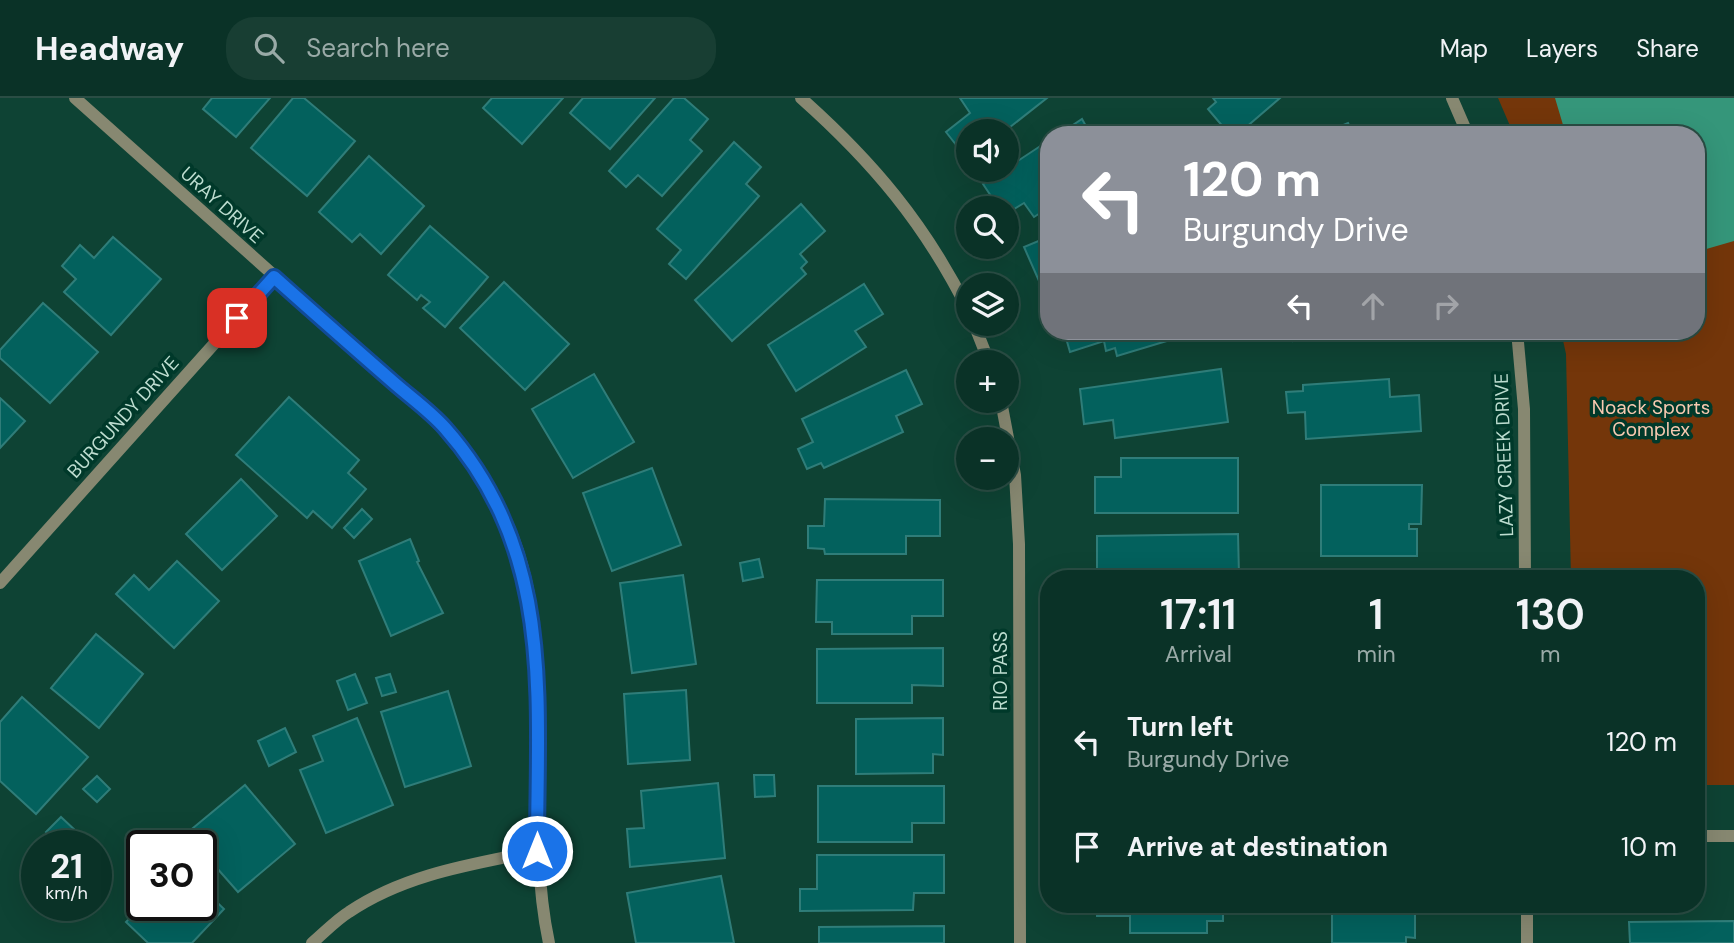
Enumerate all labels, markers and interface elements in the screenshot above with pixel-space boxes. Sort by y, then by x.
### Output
search box [226,17,716,80]
text: Headway [35,27,184,70]
icon: search [250,29,288,67]
text: Search here [306,31,450,65]
text: Map [1440,33,1488,64]
text: Layers [1526,33,1598,64]
text: Share [1636,33,1699,64]
map controls [956,119,1019,490]
button: sound [956,119,1019,182]
text: 120 m [1183,147,1321,211]
icon: left [1068,154,1159,245]
street label: URAY DRIVE [175,161,269,249]
button: search [956,196,1019,259]
text: Burgundy Drive [1183,209,1409,251]
button: layers [956,273,1019,336]
icon: left [1281,287,1319,325]
icon: ahead [1354,287,1392,325]
icon: right [1427,287,1465,325]
pin [207,288,267,348]
icon: arrive [218,299,256,337]
button: + [956,350,1019,413]
street label: BURGUNDY DRIVE [62,351,184,483]
street label: LAZY CREEK DRIVE [1489,373,1519,537]
park label: Noack Sports Complex [1592,395,1710,442]
button: − [956,427,1019,490]
text: 17:11 [1160,587,1236,642]
text: 1 [1369,587,1383,642]
text: 130 [1516,587,1585,642]
street label: RIO PASS [988,631,1013,711]
text: Arrival [1165,639,1232,669]
text: min [1357,639,1396,669]
text: m [1540,639,1561,669]
text: Turn left [1127,710,1234,744]
icon: left [1068,723,1106,761]
text: 120 m [1606,725,1677,759]
text: Burgundy Drive [1127,744,1289,774]
position arrow [500,814,574,888]
icon: arrive [1068,828,1106,866]
speed limit sign: 30 [126,830,217,921]
text: Arrive at destination [1127,830,1388,864]
text: 10 m [1621,830,1677,864]
text: 21 [50,843,83,889]
text: km/h [45,881,88,905]

